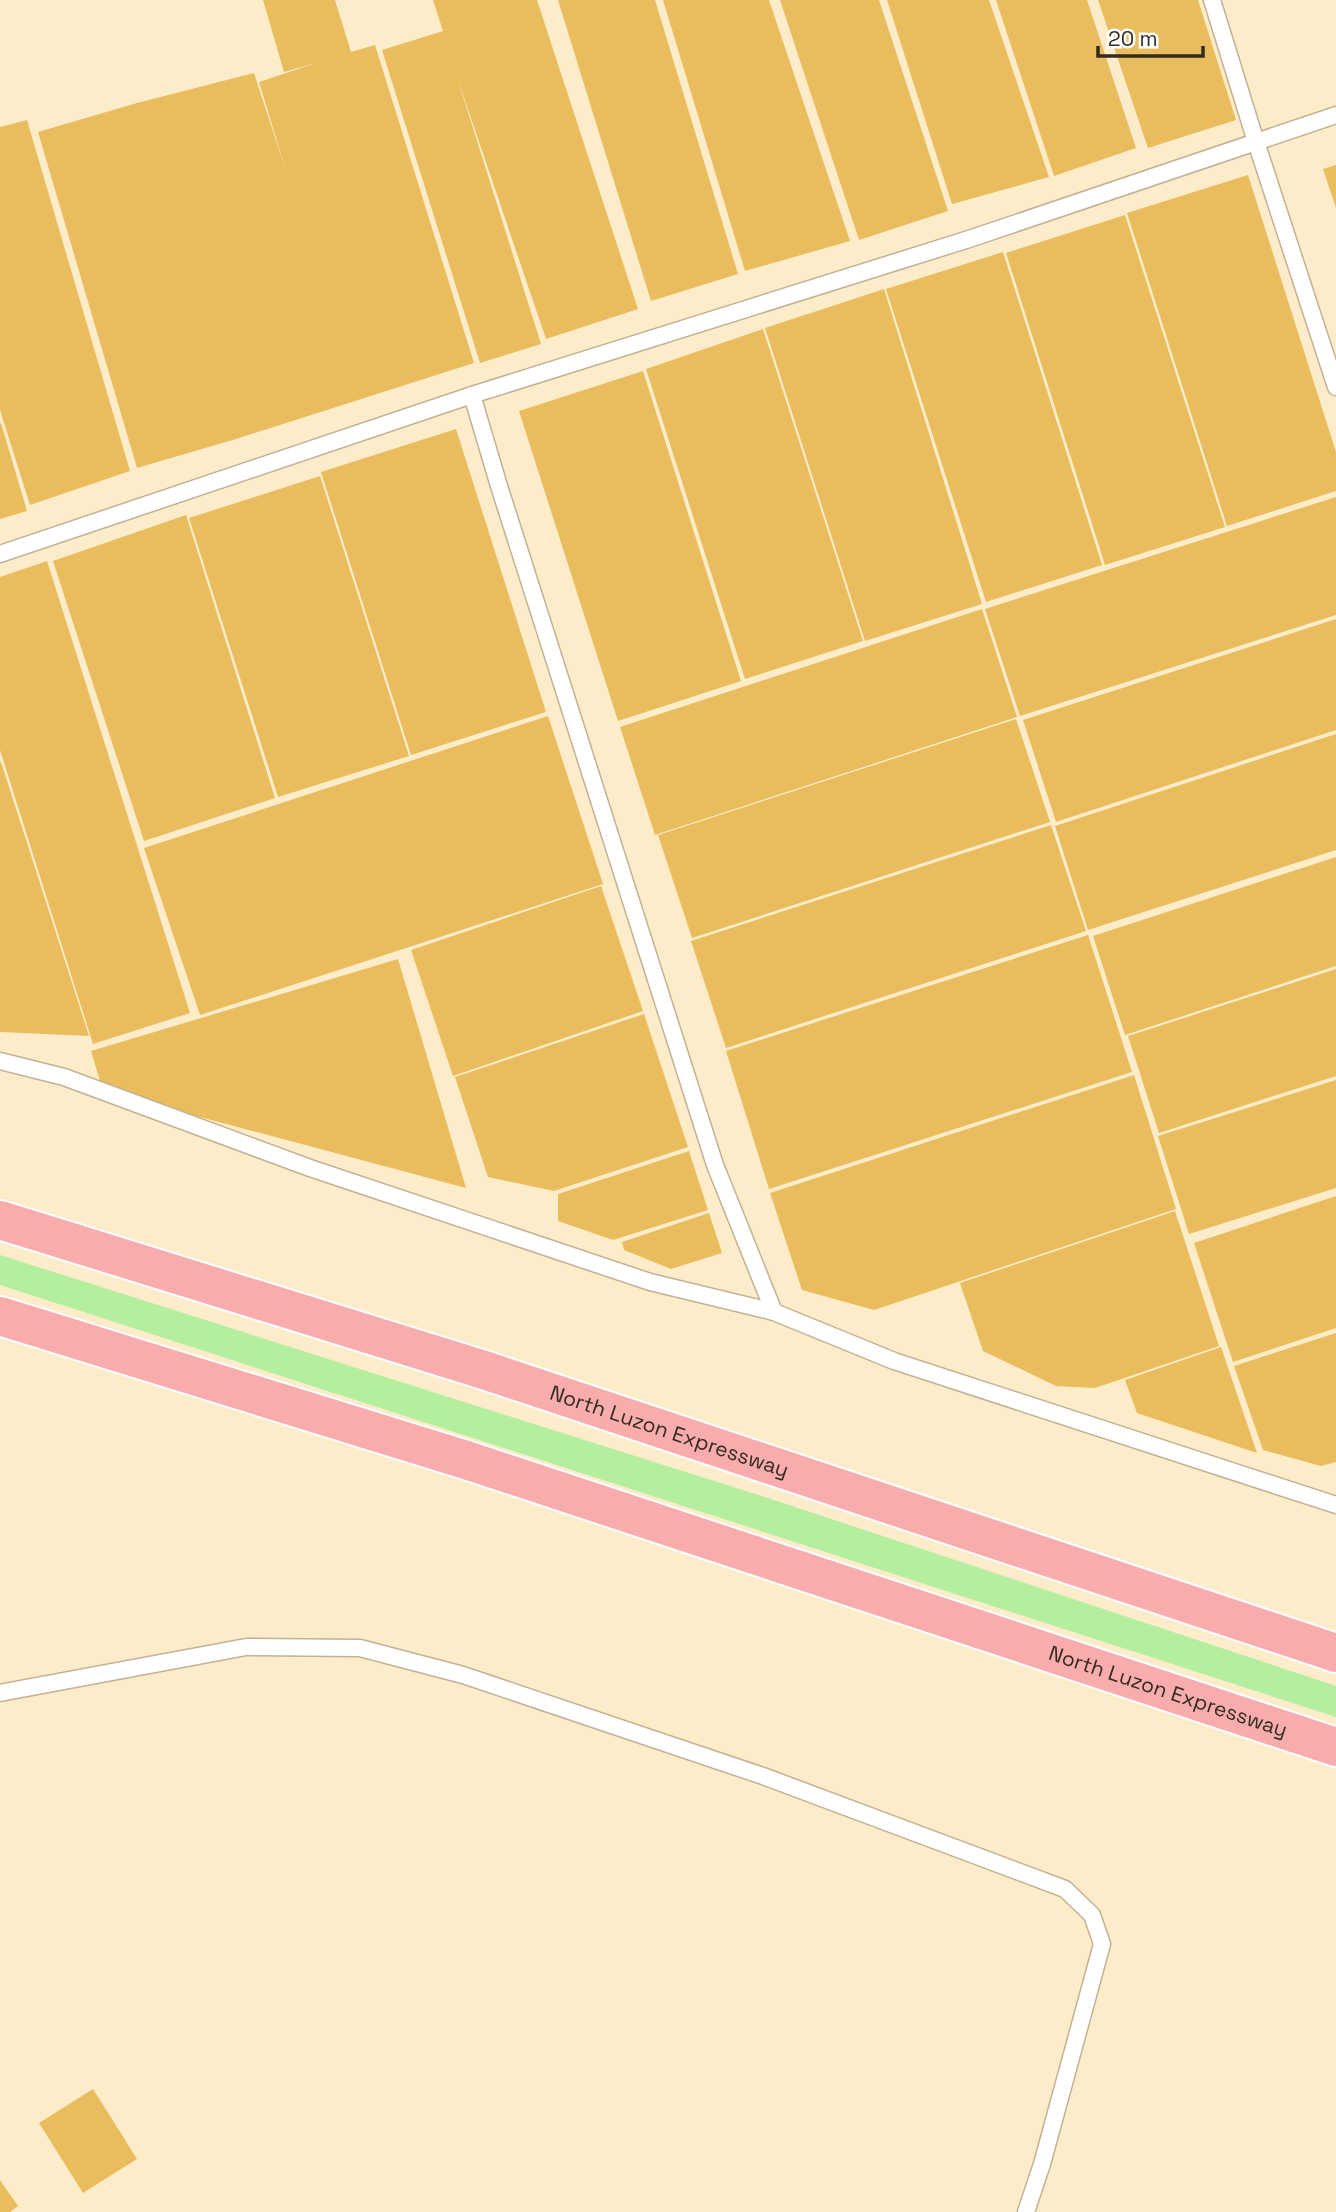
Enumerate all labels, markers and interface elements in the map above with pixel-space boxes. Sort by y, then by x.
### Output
scale bar [1098,14,1203,58]
text: 20 m [1108,25,1158,52]
street label: North Luzon Expressway [547,1379,792,1483]
street label: North Luzon Expressway [1045,1639,1291,1743]

